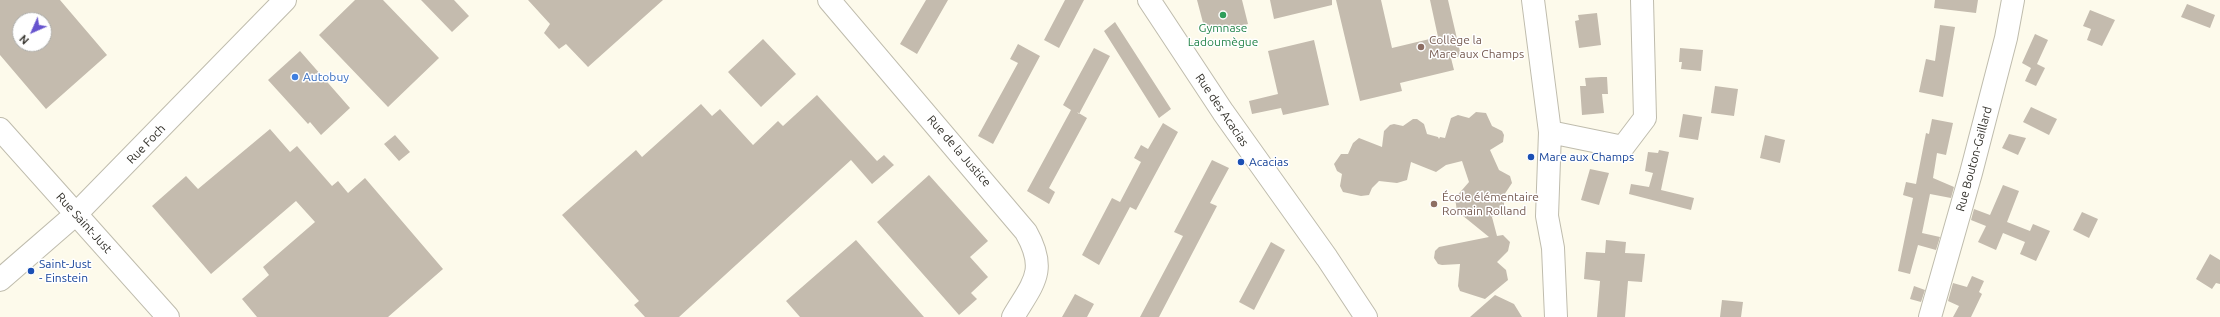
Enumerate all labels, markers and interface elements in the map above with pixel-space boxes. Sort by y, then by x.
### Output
marker: Gymnase Ladoumègue [1218,10,1228,20]
north arrow [12,12,52,52]
place label: Gymnase Ladoumègue [1188,21,1258,49]
text: N [17,33,31,47]
place label: Collège la Mare aux Champs [1429,33,1524,61]
marker: Collège la Mare aux Champs [1416,42,1426,52]
place label: Autobuy [303,70,349,84]
street label: Rue des Acacias [1192,71,1252,149]
marker: Autobuy [290,72,300,82]
street label: Rue Bouton-Gaillard [1953,105,1995,213]
street label: Rue de la Justice [924,112,994,190]
street label: Rue Foch [124,121,168,167]
place label: Mare aux Champs [1539,150,1634,164]
marker: Mare aux Champs [1526,152,1536,162]
place label: Acacias [1249,155,1288,169]
marker: Acacias [1236,157,1246,167]
street label: Rue Saint-Just [53,190,115,256]
place label: École élémentaire Romain Rolland [1442,190,1539,218]
marker: École élémentaire Romain Rolland [1429,199,1439,209]
place label: Saint-Just - Einstein [39,257,92,285]
marker: Saint-Just - Einstein [26,266,36,276]

